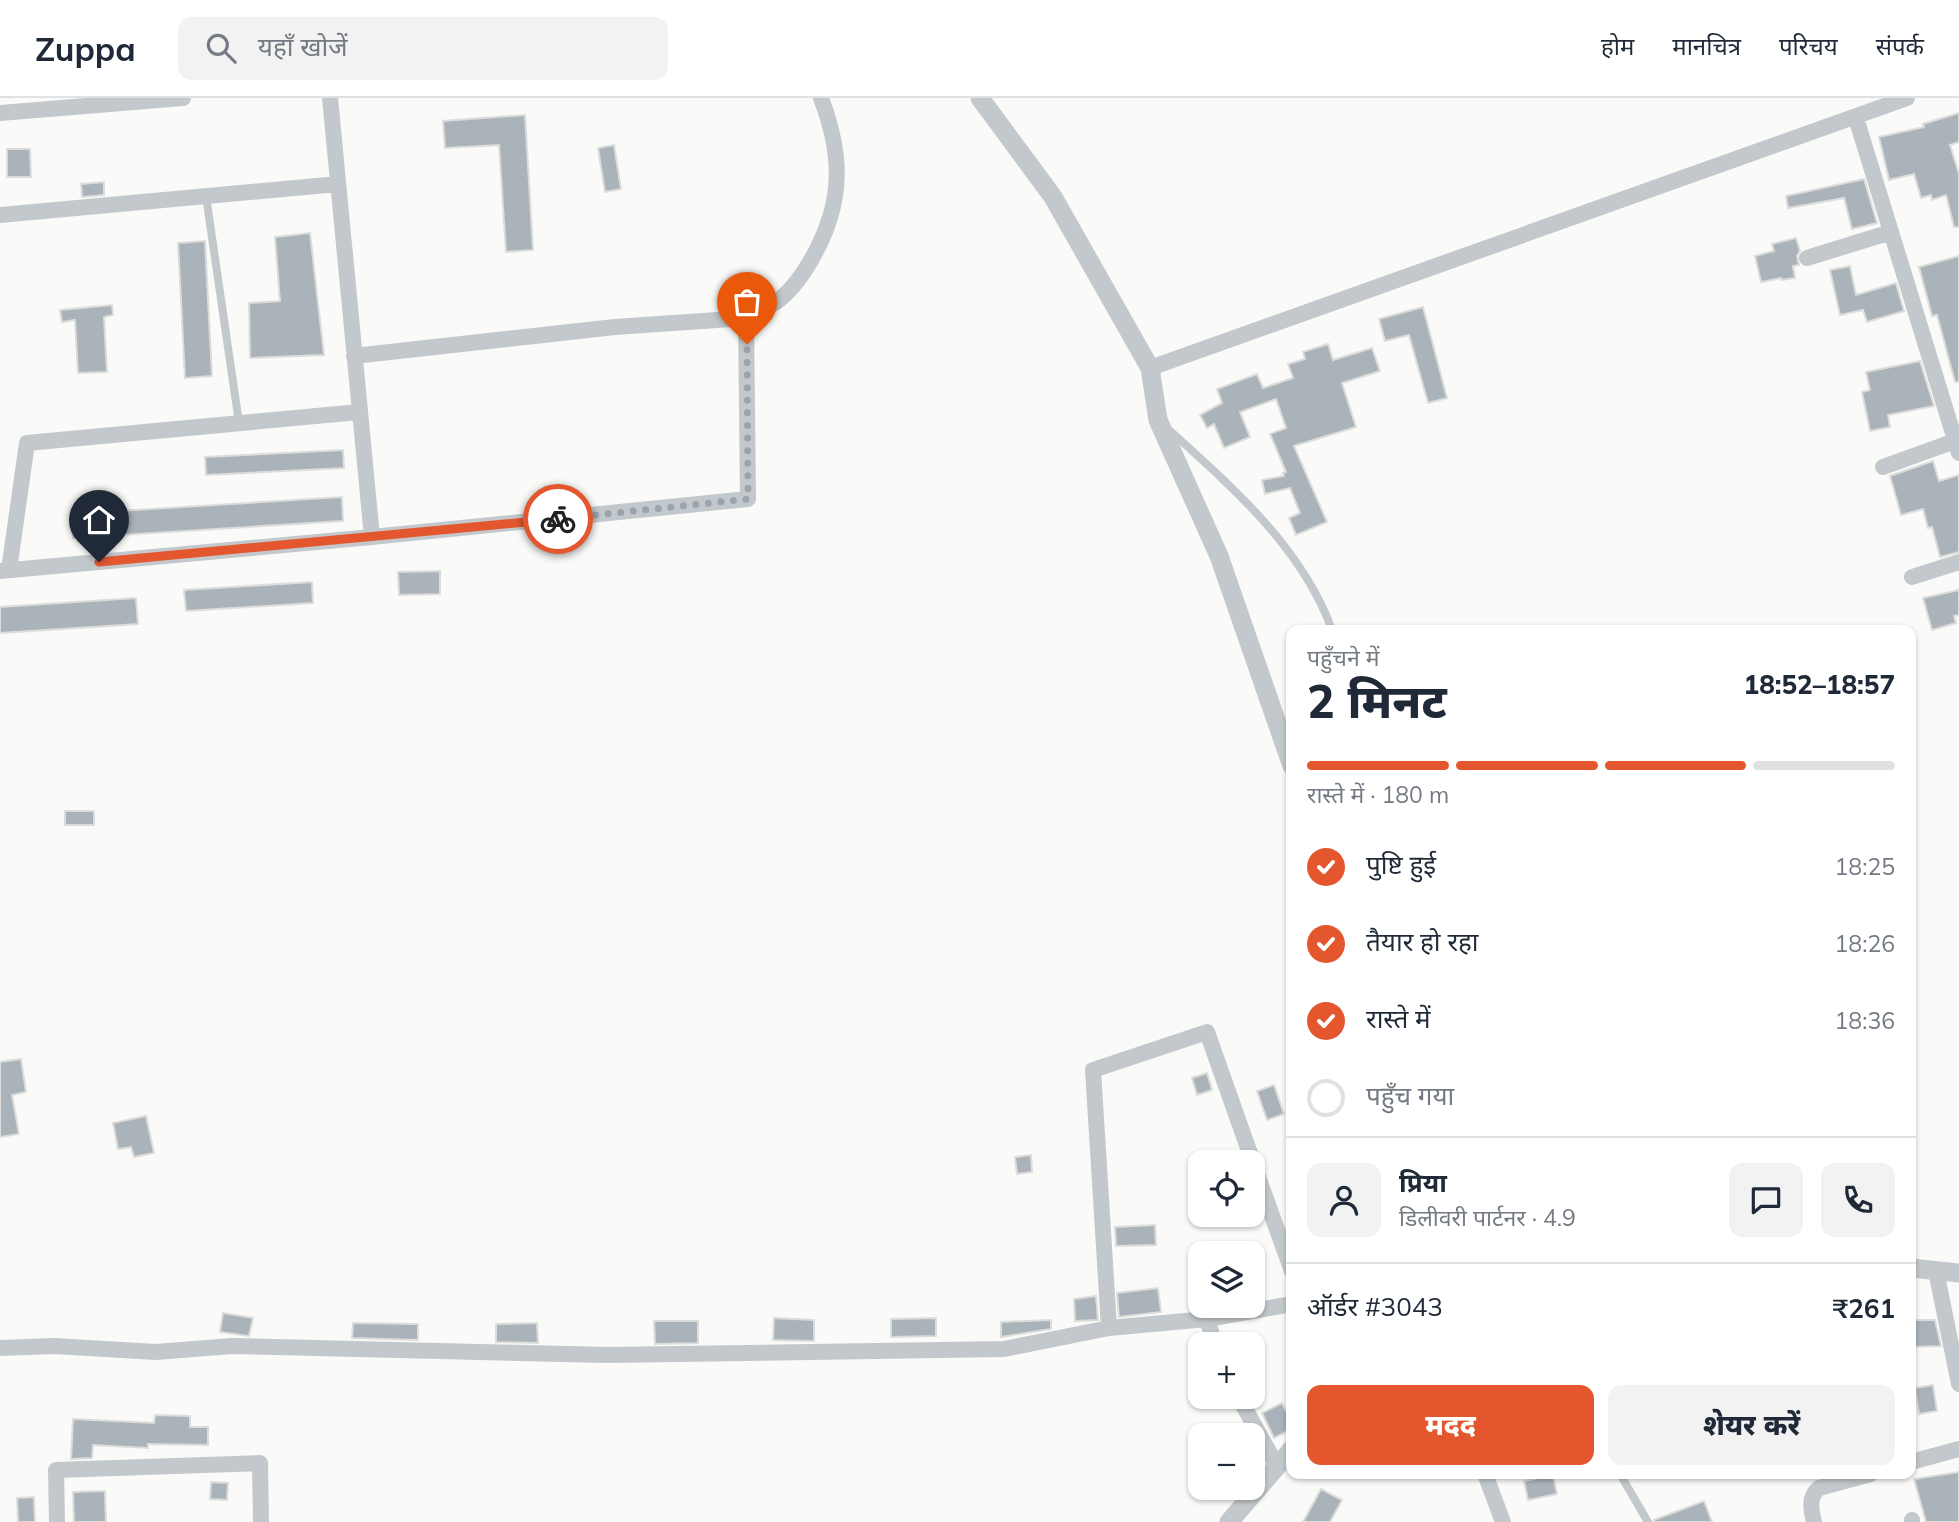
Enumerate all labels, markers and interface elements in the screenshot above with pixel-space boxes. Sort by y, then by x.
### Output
search box [178,17,668,80]
text: Zuppa [35,28,136,69]
icon: search [202,29,240,67]
text: यहाँ खोजें [258,30,348,63]
text: होम [1601,31,1634,61]
text: मानचित्र [1672,31,1741,61]
text: परिचय [1779,31,1838,61]
text: संपर्क [1876,31,1924,61]
pin [717,272,777,344]
icon: bag [728,283,766,321]
courier [523,484,593,554]
pin [69,490,129,562]
icon: bike [539,500,577,538]
icon: home [80,501,118,539]
text: पहुँचने में [1307,643,1379,672]
text: 18:52–18:57 [1744,668,1895,701]
text: 2 मिनट [1307,672,1447,730]
text: रास्ते में · 180 m [1307,780,1449,809]
icon: check [1307,848,1345,886]
text: पुष्टि हुई [1366,848,1436,881]
text: 18:25 [1835,852,1895,881]
icon: check [1307,925,1345,963]
text: तैयार हो रहा [1366,925,1479,958]
text: 18:26 [1835,929,1895,958]
icon: check [1307,1002,1345,1040]
text: रास्ते में [1366,1002,1431,1035]
text: 18:36 [1835,1006,1895,1035]
text: पहुँच गया [1366,1079,1454,1112]
map controls [1188,1150,1265,1500]
button: locate [1188,1150,1265,1227]
button: person [1307,1163,1381,1237]
button: chat [1729,1163,1803,1237]
button: phone [1821,1163,1895,1237]
text: प्रिया [1399,1166,1447,1199]
text: डिलीवरी पार्टनर · 4.9 [1399,1203,1576,1232]
button: layers [1188,1241,1265,1318]
text: ऑर्डर #3043 [1307,1290,1443,1323]
text: ₹261 [1833,1292,1895,1325]
button: + [1188,1332,1265,1409]
button: मदद [1307,1385,1594,1465]
button: शेयर करें [1608,1385,1895,1465]
button: − [1188,1423,1265,1500]

